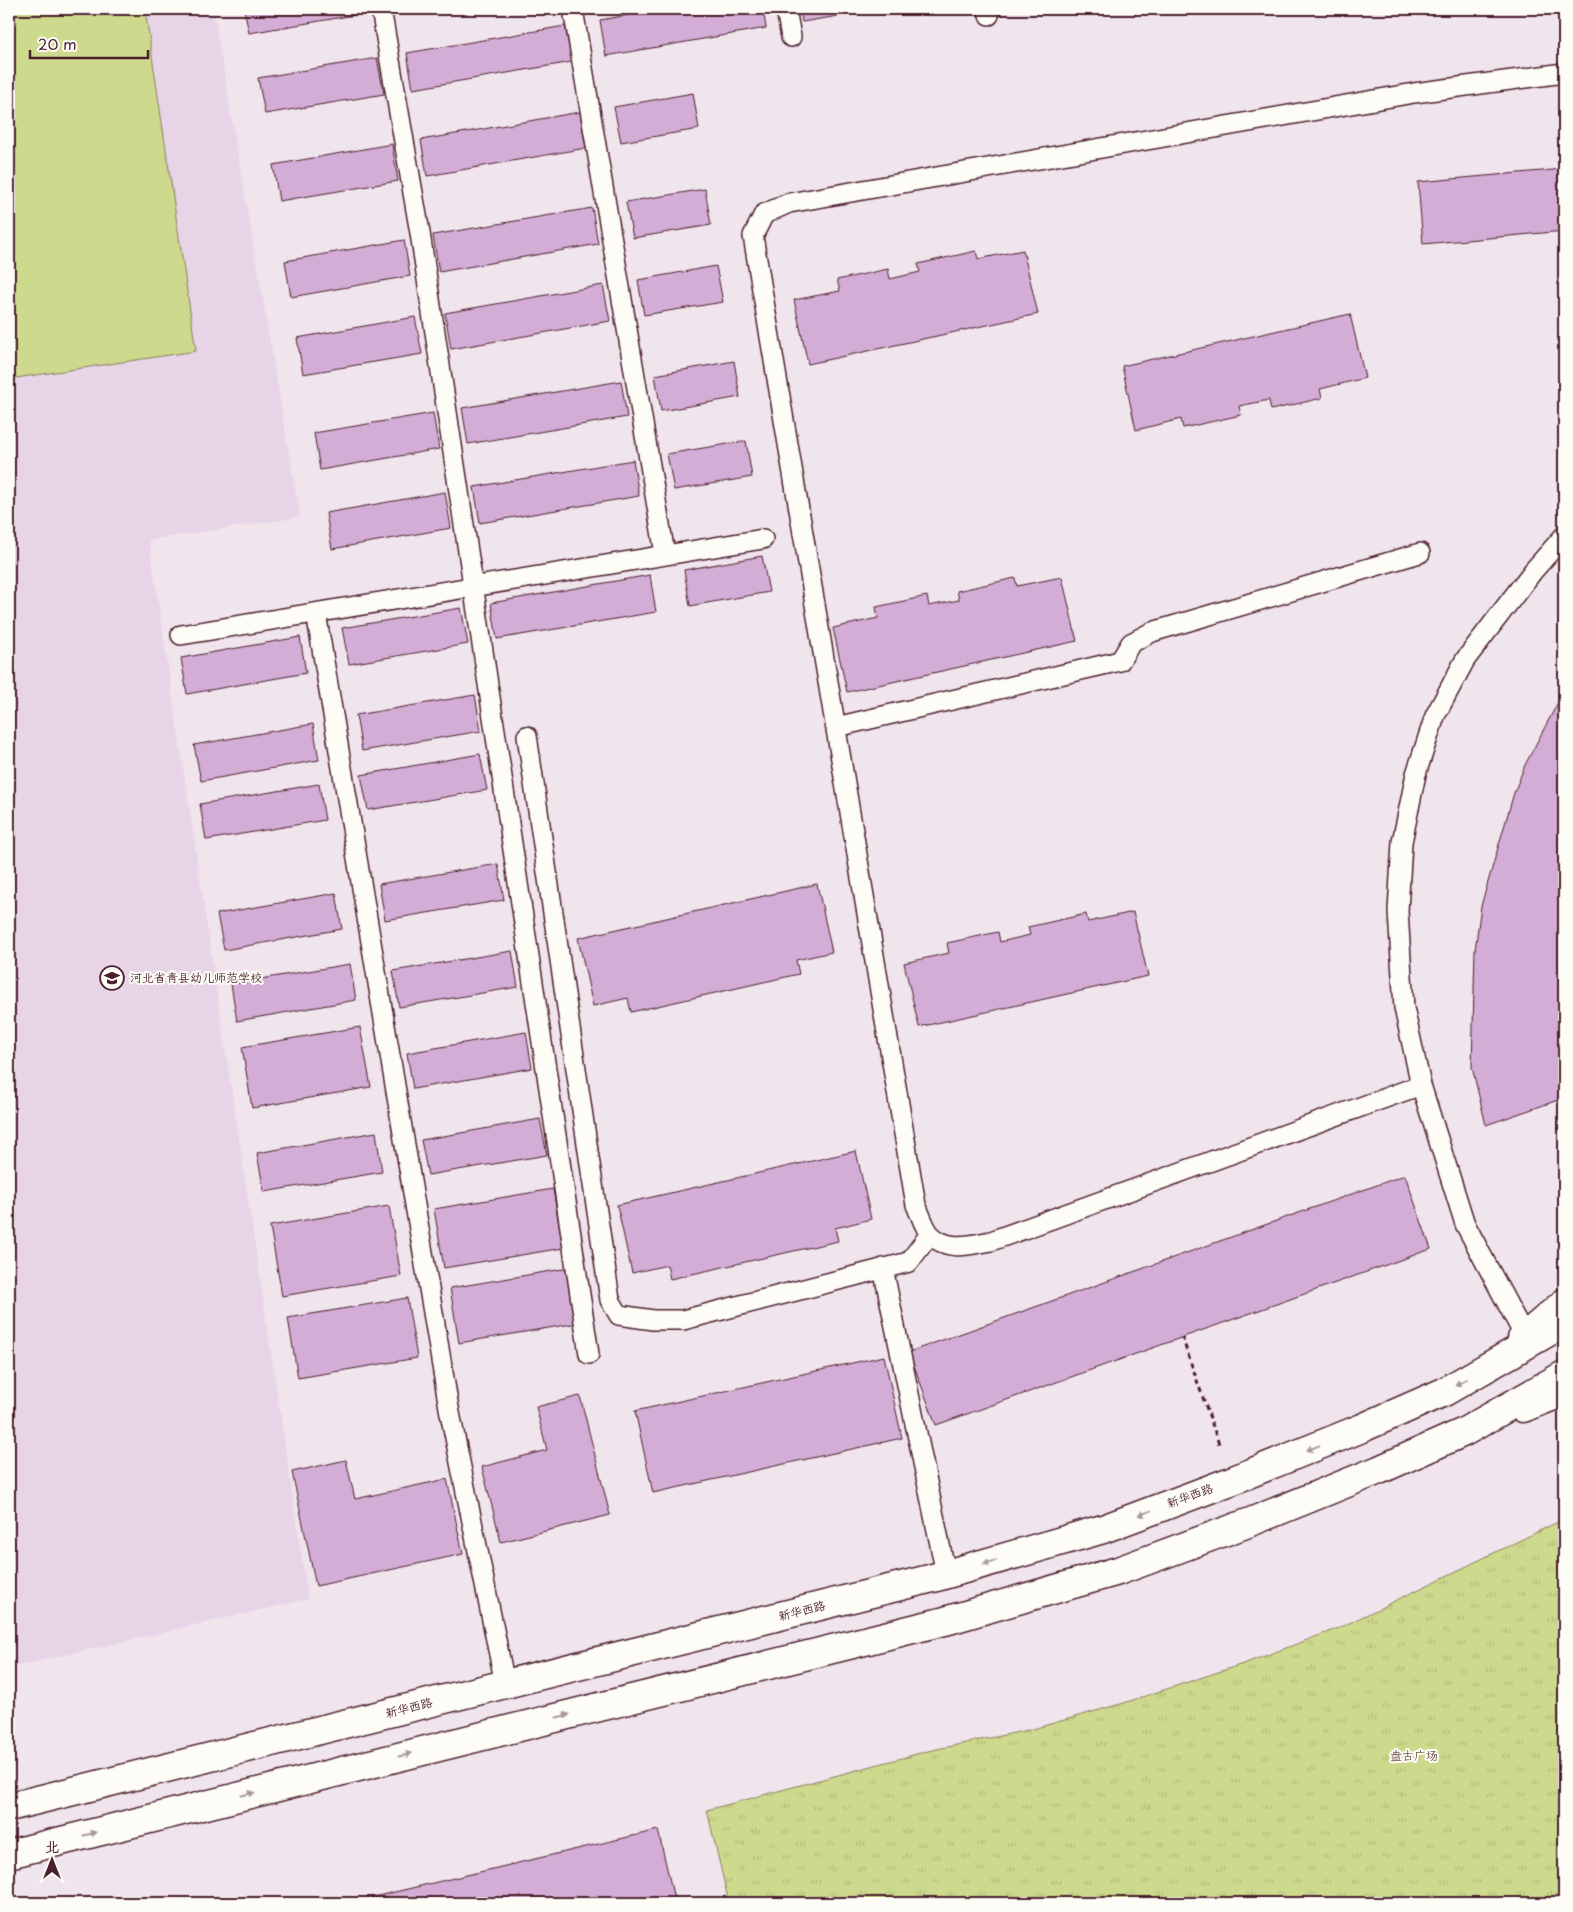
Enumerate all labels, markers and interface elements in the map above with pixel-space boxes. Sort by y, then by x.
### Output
scale bar [30,28,148,60]
text: 20 m [38,32,77,55]
school or university icon: 河北省青县幼儿师范学校 [99,965,125,991]
place label: 河北省青县幼儿师范学校 [130,968,262,986]
one-way arrow [1454,1378,1468,1386]
one-way arrow [1305,1444,1320,1452]
street label: 新华西路 [1164,1478,1215,1512]
one-way arrow [1137,1509,1152,1517]
one-way arrow [982,1558,997,1566]
street label: 新华西路 [776,1595,827,1625]
street label: 新华西路 [383,1692,434,1722]
one-way arrow [556,1712,571,1720]
park label: 盘古广场 [1390,1746,1438,1764]
one-way arrow [398,1751,413,1759]
one-way arrow [240,1790,255,1798]
one-way arrow [83,1830,98,1838]
north arrow [28,1834,78,1884]
text: 北 [45,1836,59,1857]

